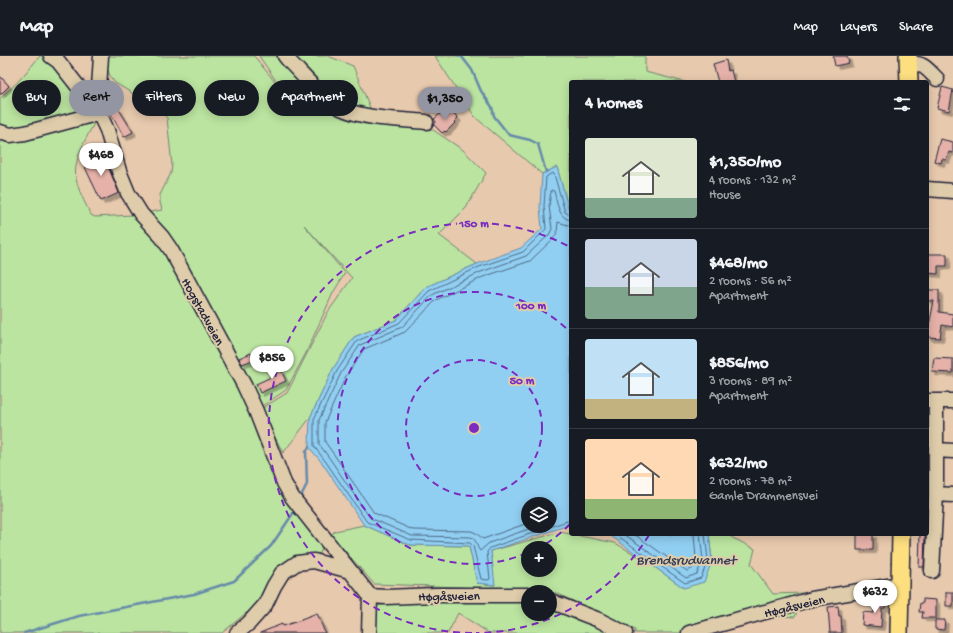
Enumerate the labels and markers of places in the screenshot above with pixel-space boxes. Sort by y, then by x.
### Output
pin: $1,350 [412,87,478,121]
pin: $468 [77,143,125,177]
pin: $856 [248,346,296,380]
centre of rings [467,421,481,435]
pin: $632 [851,580,899,614]

